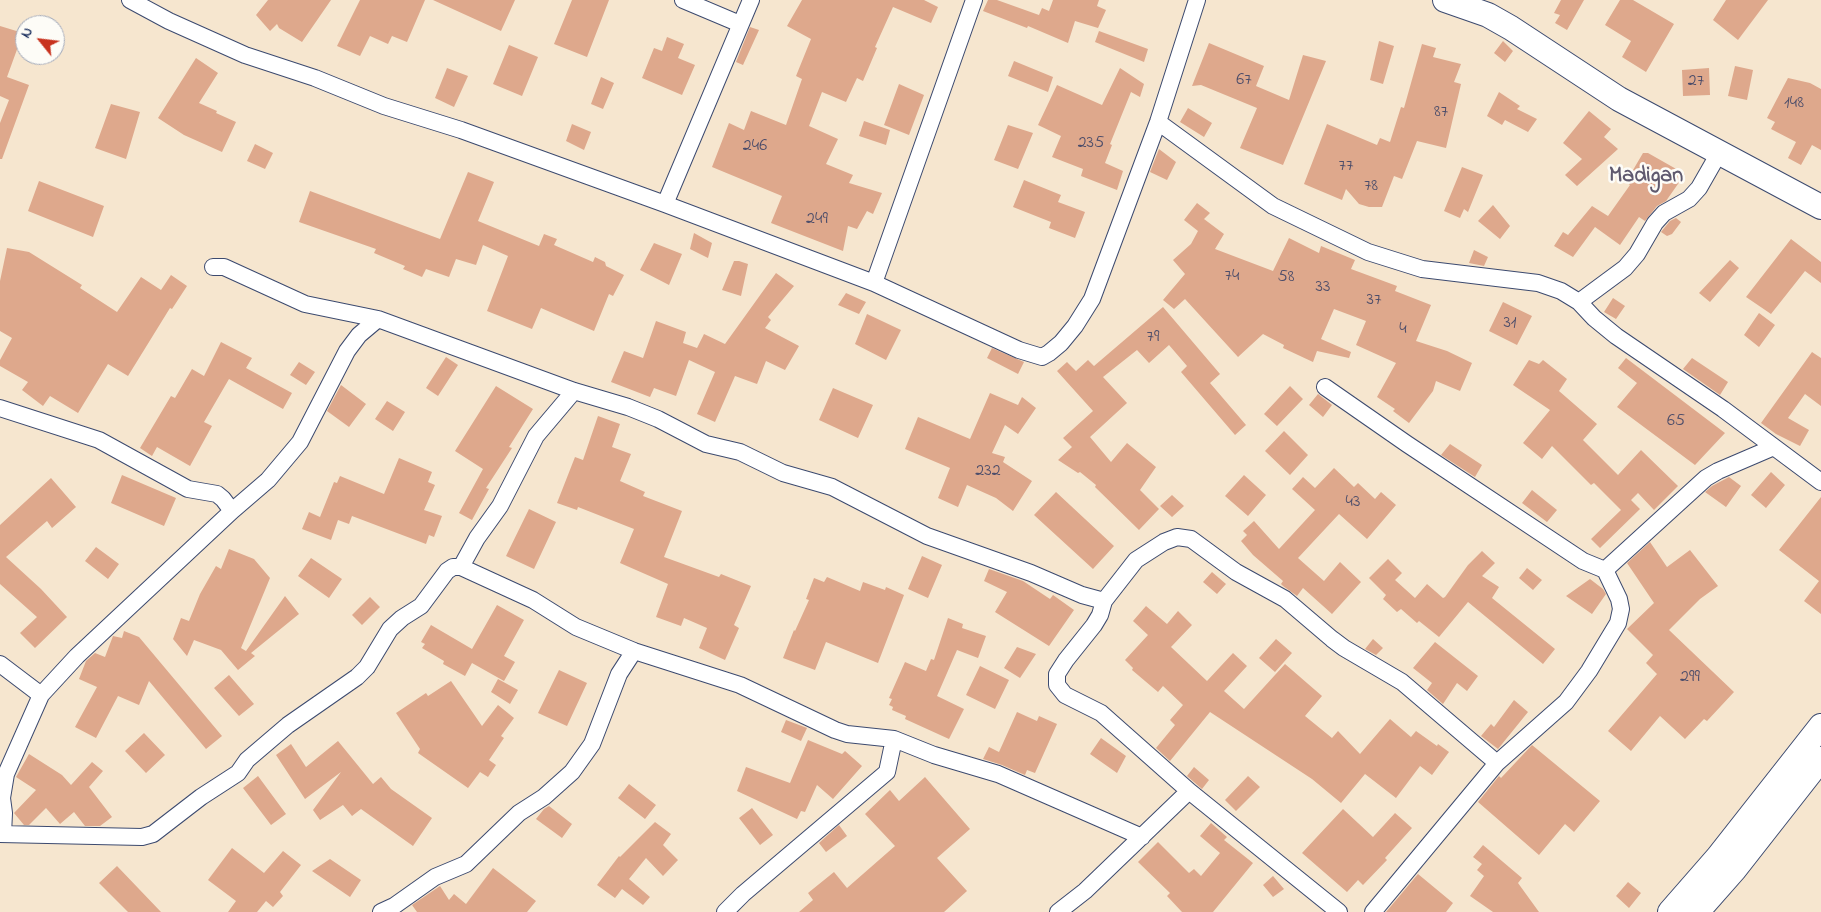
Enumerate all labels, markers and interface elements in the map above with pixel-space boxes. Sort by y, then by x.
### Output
north arrow [15,15,65,65]
text: N [16,24,39,42]
house number: 67 [1236,70,1252,92]
house number: 27 [1688,71,1704,93]
house number: 148 [1784,93,1804,115]
house number: 87 [1434,102,1448,124]
house number: 235 [1078,133,1104,155]
house number: 246 [743,136,767,158]
house number: 77 [1339,156,1353,178]
district label: Madigan [1609,164,1683,190]
house number: 78 [1364,176,1378,198]
house number: 249 [806,209,828,231]
house number: 74 [1225,266,1239,288]
house number: 58 [1277,267,1295,289]
house number: 33 [1316,277,1330,299]
house number: 37 [1367,290,1381,312]
house number: 31 [1503,313,1517,335]
house number: 4 [1399,319,1407,341]
house number: 79 [1147,327,1159,349]
house number: 65 [1667,411,1685,433]
house number: 232 [975,461,1001,483]
house number: 43 [1346,492,1360,514]
house number: 299 [1680,667,1700,689]

